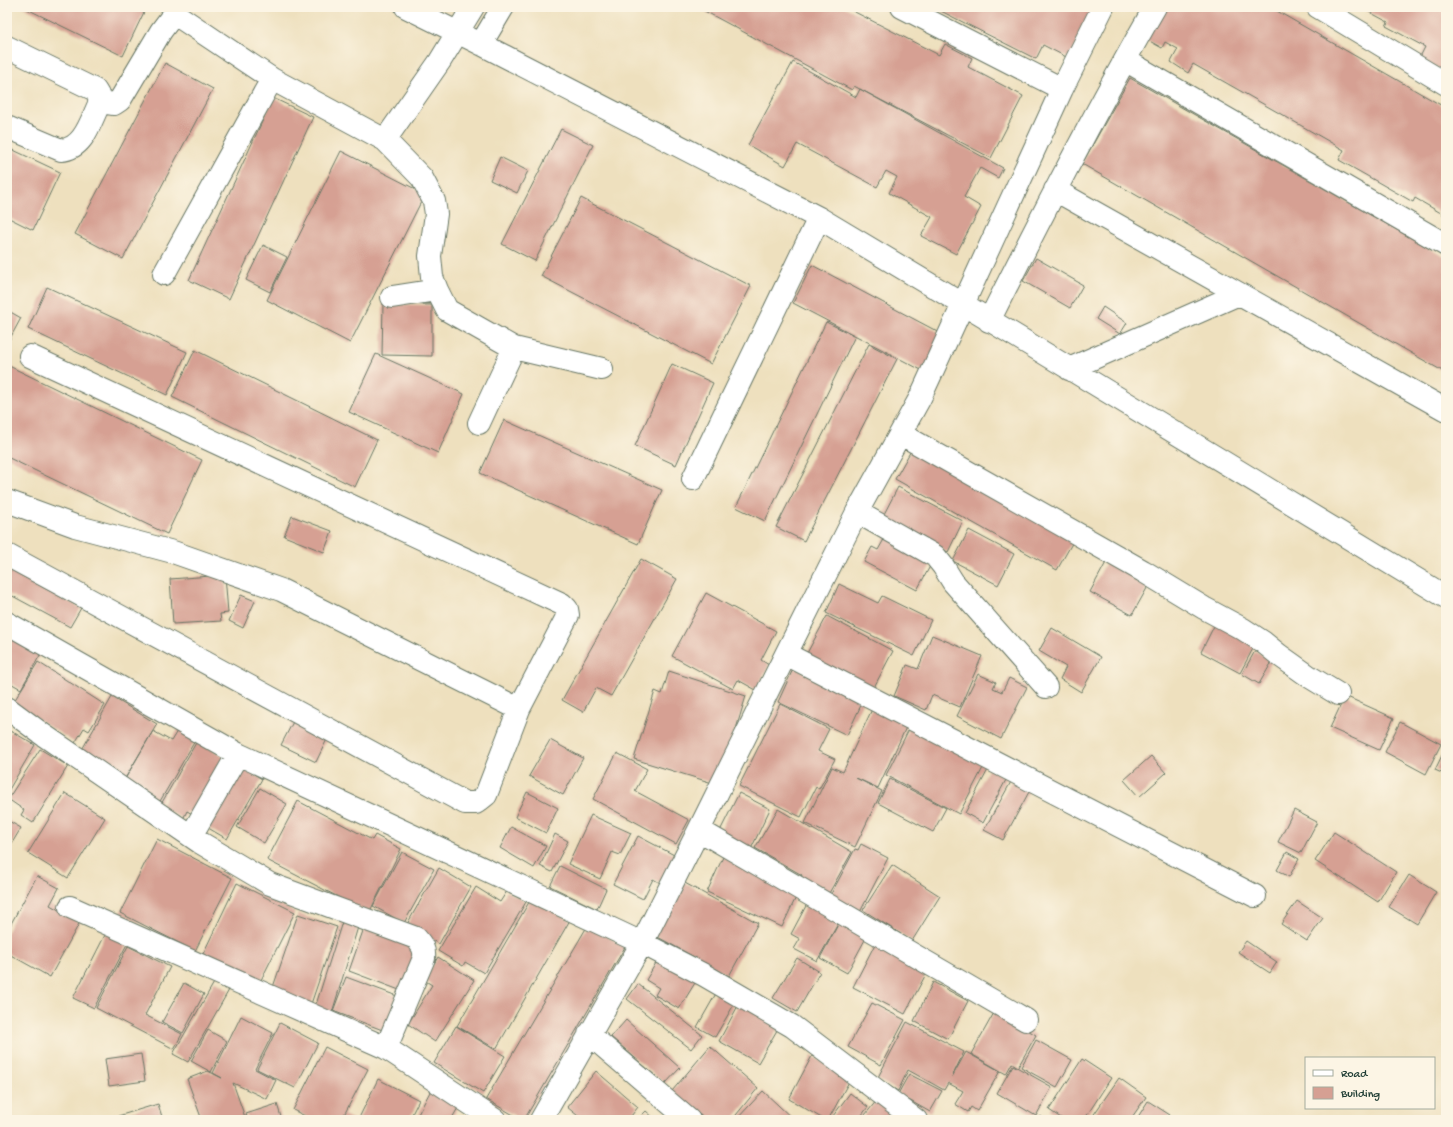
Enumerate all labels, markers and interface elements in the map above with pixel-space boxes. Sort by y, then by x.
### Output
legend [1305,1057,1435,1109]
text: Road [1341,1068,1368,1082]
text: Building [1340,1088,1380,1102]

